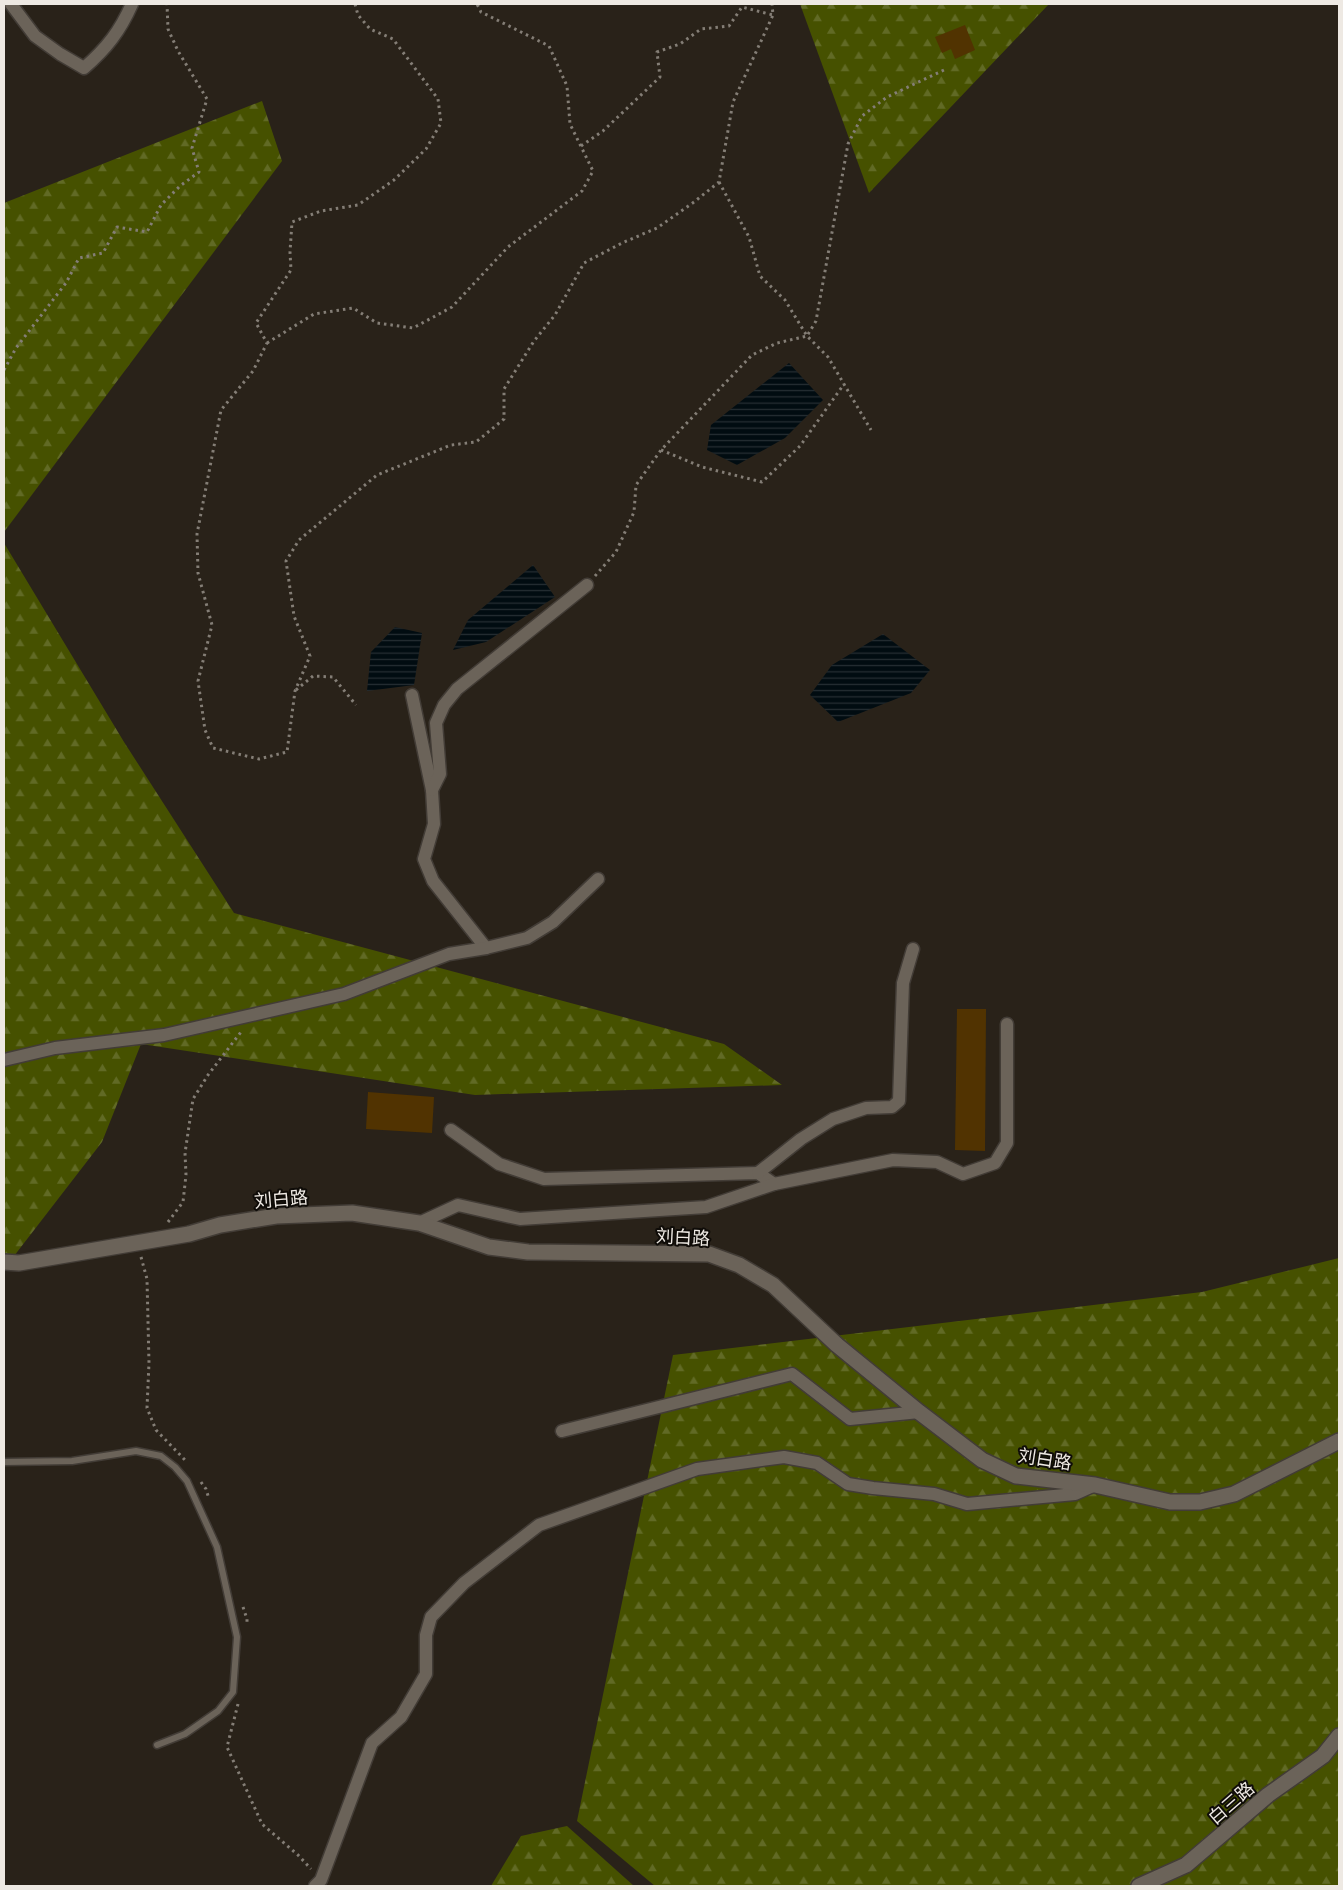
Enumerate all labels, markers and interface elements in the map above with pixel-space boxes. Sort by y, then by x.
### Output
street label: 刘白路 [253,1184,309,1214]
street label: 刘白路 [655,1223,711,1251]
street label: 刘白路 [1016,1442,1074,1476]
street label: 白三路 [1202,1776,1260,1830]

